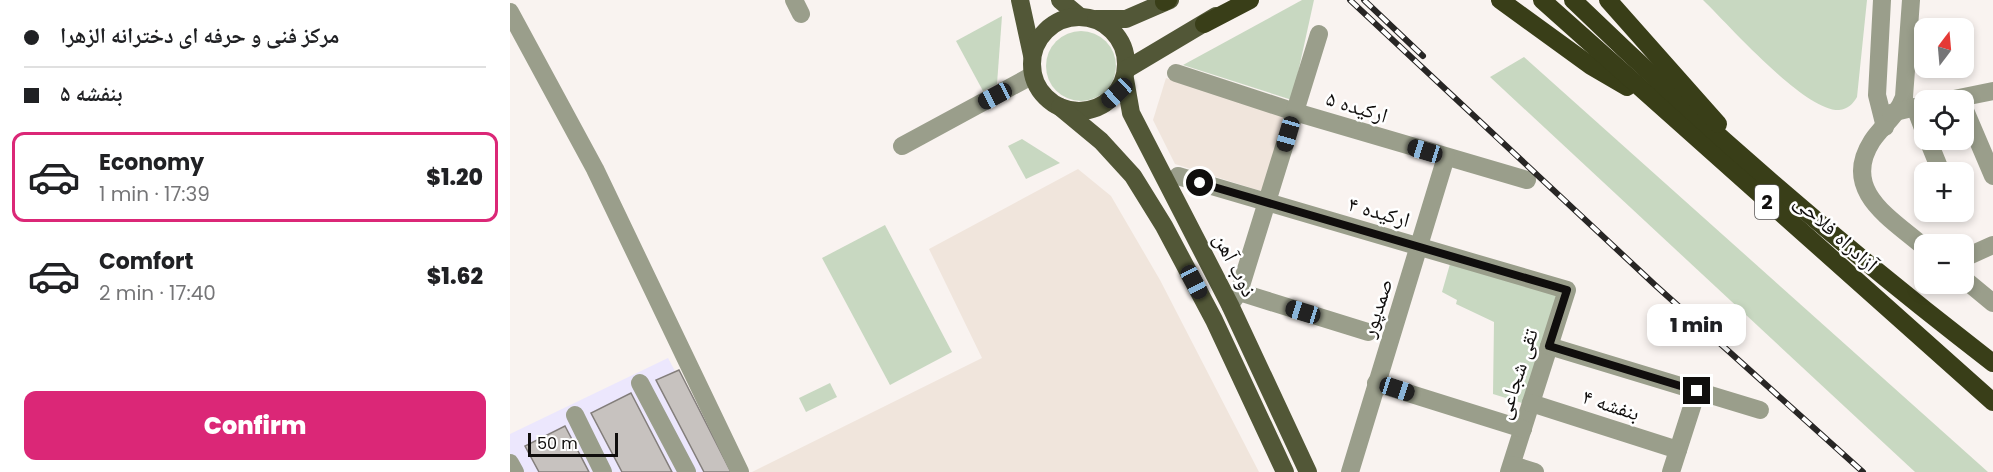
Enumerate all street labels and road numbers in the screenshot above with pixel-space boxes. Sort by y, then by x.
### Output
street label: ارکیده ۵ [1323,83,1391,130]
road number: 2 [1755,185,1779,219]
street label: آزادراه فلاحی [1788,187,1885,278]
street label: ارکیده ۴ [1345,189,1413,234]
street label: ذوب آهن [1207,228,1264,302]
street label: صمدپور [1353,275,1400,342]
street label: تقی شجاعی [1488,325,1545,423]
street label: بنفشه ۴ [1579,382,1643,427]

